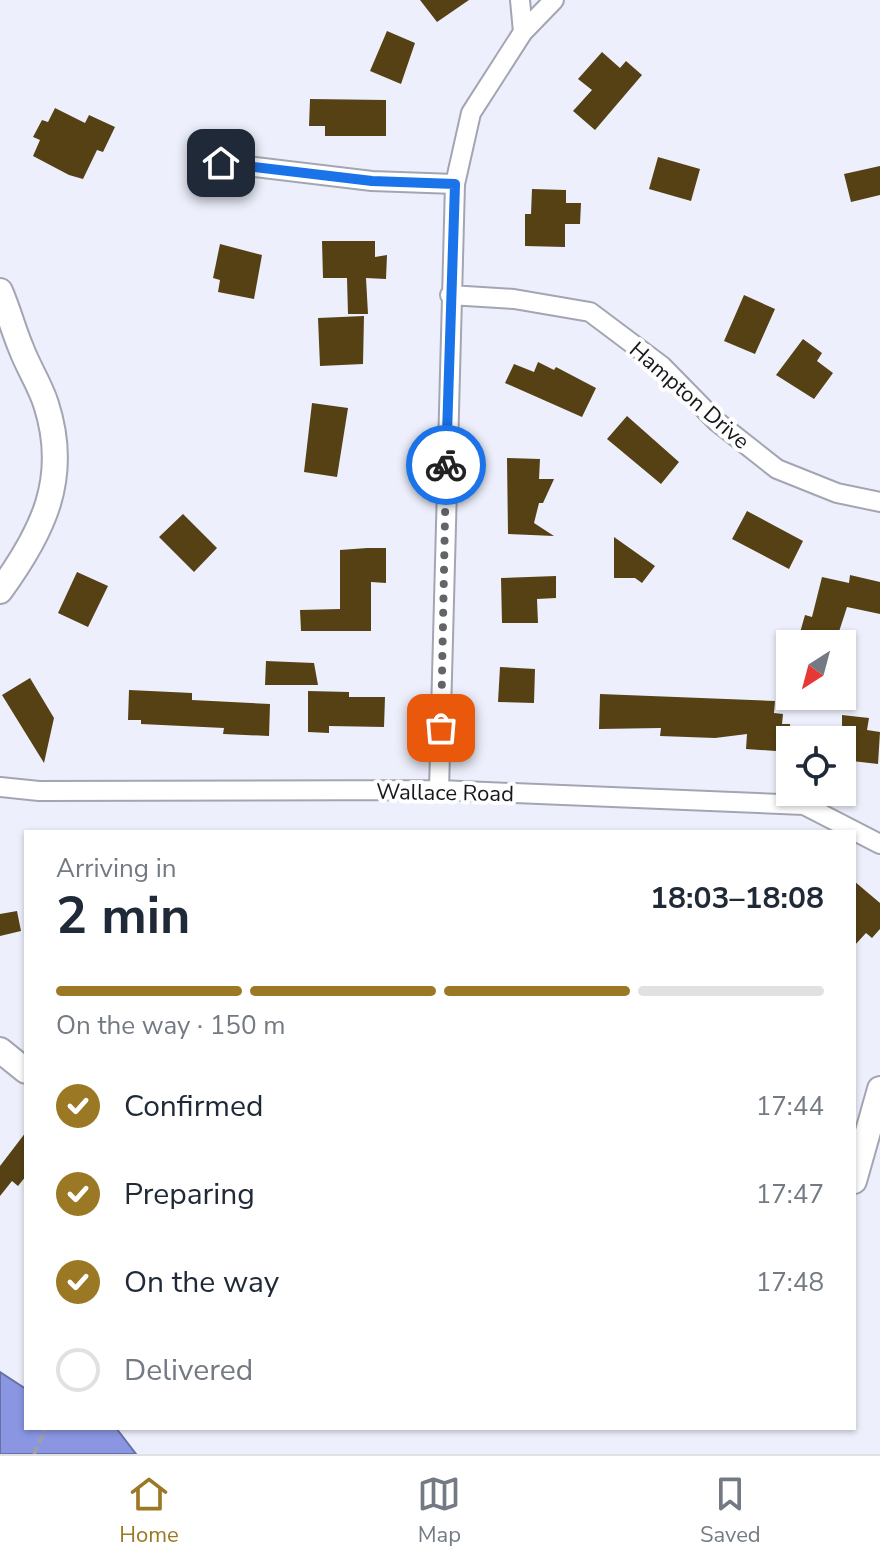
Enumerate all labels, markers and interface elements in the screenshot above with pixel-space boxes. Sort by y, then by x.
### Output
pin [187,129,255,197]
icon: home [199,141,243,185]
street label: Hampton Drive [623,335,756,456]
courier [406,425,486,505]
icon: bike [424,443,468,487]
north arrow [776,630,856,710]
map controls [776,630,856,806]
pin [407,694,475,762]
icon: bag [419,706,463,750]
button: locate [776,726,856,806]
street label: Wallace Road [376,777,514,809]
text: Arriving in [56,851,177,886]
text: 18:03–18:08 [650,878,824,919]
text: 2 min [56,880,191,951]
text: On the way · 150 m [56,1008,285,1043]
icon: check [56,1084,100,1128]
text: Confirmed [124,1086,264,1127]
text: 17:44 [756,1089,824,1124]
icon: check [56,1172,100,1216]
text: Preparing [124,1174,255,1215]
text: 17:47 [756,1177,824,1212]
icon: check [56,1260,100,1304]
text: On the way [124,1262,279,1303]
text: 17:48 [756,1265,824,1300]
text: Delivered [124,1350,253,1391]
tab: Home [119,1472,179,1550]
tab: Map [417,1472,461,1550]
tab: Saved [700,1472,761,1550]

